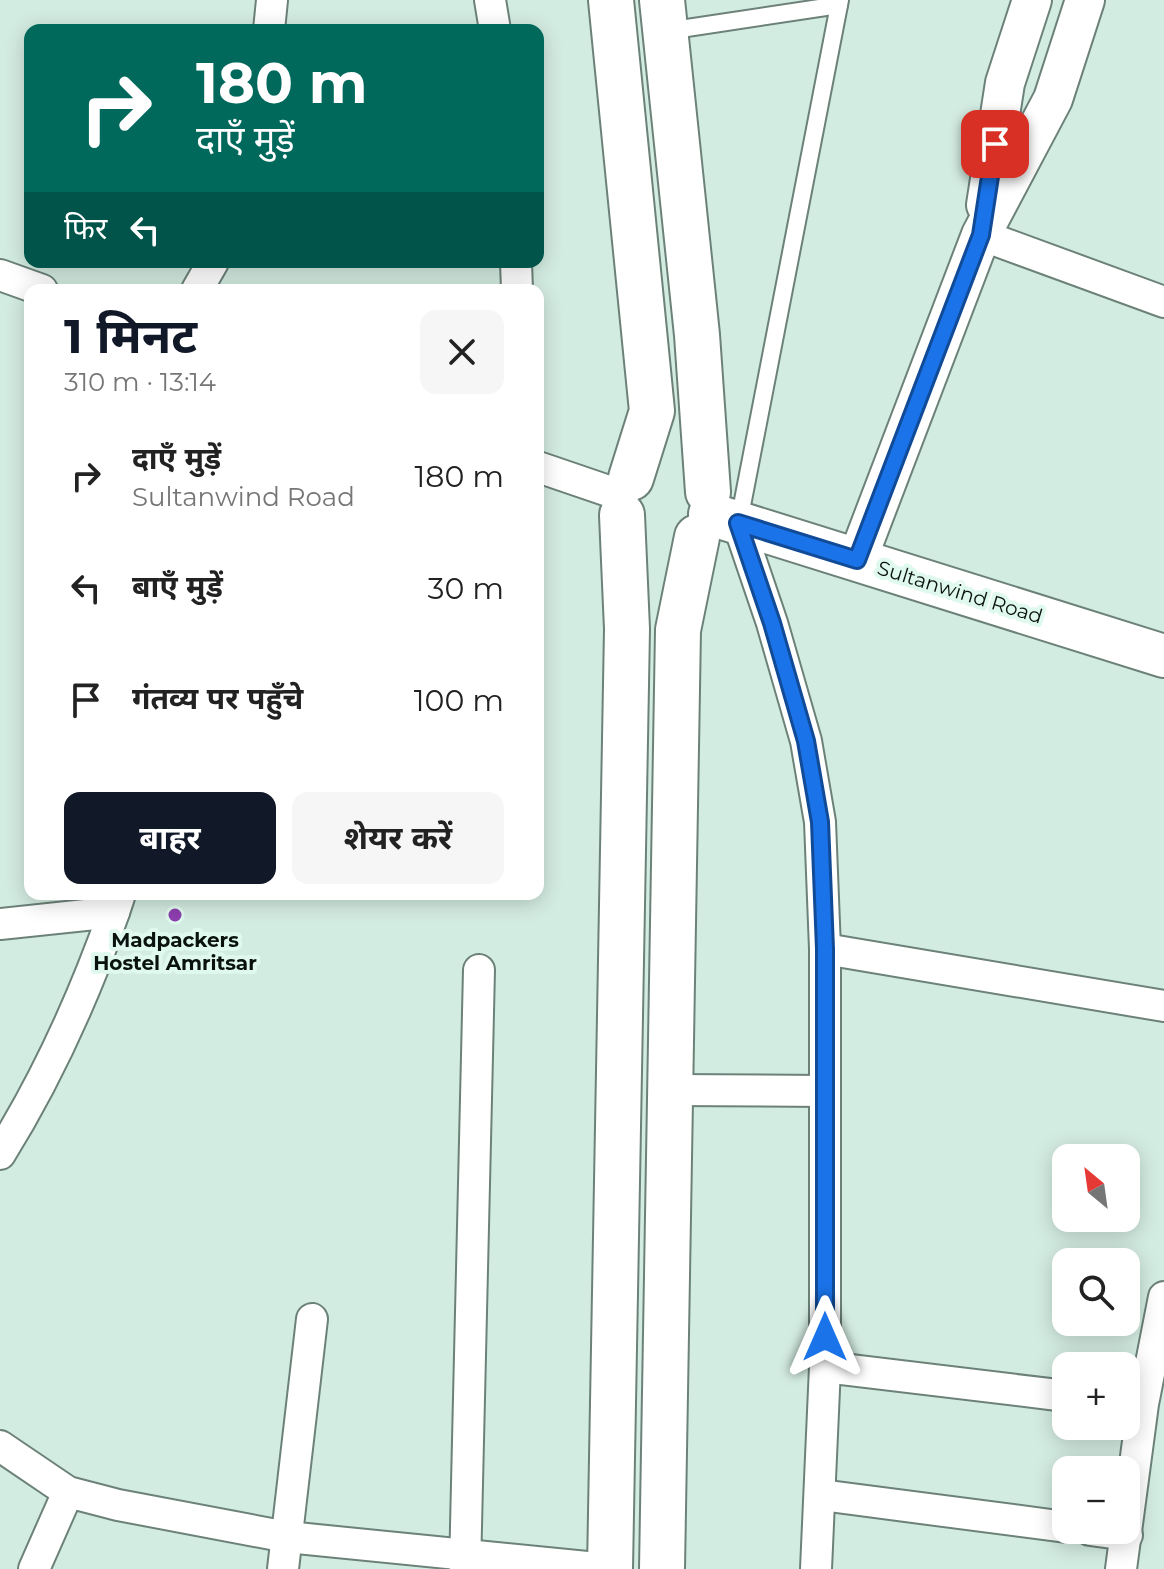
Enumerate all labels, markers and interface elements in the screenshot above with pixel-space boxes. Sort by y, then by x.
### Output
text: 180 m [196,49,368,117]
icon: right [64,56,168,160]
pin [961,110,1029,178]
text: दाएँ मुड़ें [196,117,295,161]
icon: arrive [973,122,1017,166]
icon: left [123,208,167,252]
text: फिर [64,210,107,247]
text: 1 मिनट [64,307,197,365]
button: close [420,310,504,394]
text: 310 m · 13:14 [64,366,216,398]
text: दाएँ मुड़ें [132,440,221,477]
icon: right [64,454,108,498]
text: 180 m [414,458,504,495]
text: Sultanwind Road [132,481,355,513]
street label: Sultanwind Road [875,555,1045,629]
icon: left [64,566,108,610]
text: बाएँ मुड़ें [132,568,223,605]
text: 30 m [428,570,504,607]
icon: arrive [64,678,108,722]
text: गंतव्य पर पहुँचे [132,680,303,717]
text: 100 m [414,682,504,719]
button: बाहर [64,792,276,884]
button: शेयर करें [292,792,504,884]
marker: Madpackers Hostel Amritsar [166,906,184,924]
place label: Madpackers Hostel Amritsar [93,928,257,975]
north arrow [1052,1144,1140,1232]
map controls [1052,1144,1140,1544]
button: search [1052,1248,1140,1336]
position arrow [783,1295,867,1379]
button: + [1052,1352,1140,1440]
button: − [1052,1456,1140,1544]

